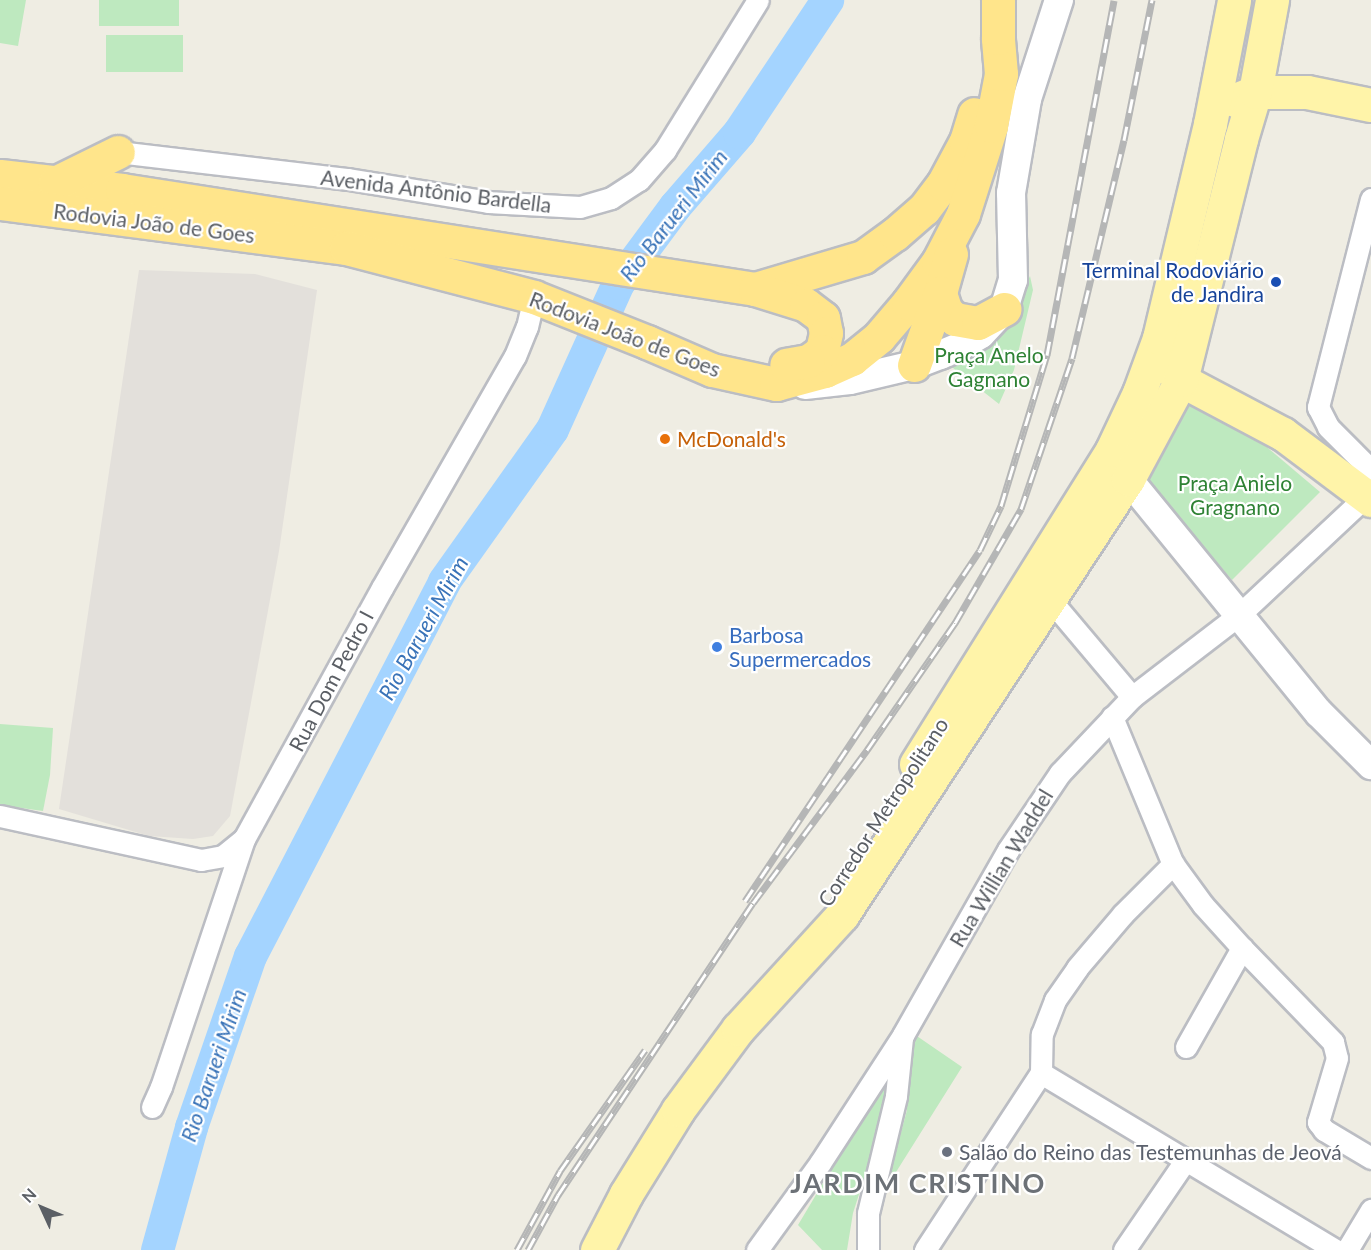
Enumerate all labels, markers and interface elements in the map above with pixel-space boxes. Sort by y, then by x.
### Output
water label: Rio Barueri Mirim [613,144,733,286]
street label: Avenida Antônio Bardella [319,164,553,218]
street label: Rodovia João de Goes [52,198,256,248]
place label: Terminal Rodoviário de Jandira [1082,257,1264,307]
marker: Terminal Rodoviário de Jandira [1269,275,1283,289]
street label: Rodovia João de Goes [526,286,724,382]
park label: Praça Anelo Gagnano [934,342,1044,392]
place label: McDonald's [677,426,786,452]
marker: McDonald's [658,432,672,446]
park label: Praça Anielo Gragnano [1177,470,1293,520]
water label: Rio Barueri Mirim [373,552,473,704]
street label: Rua Dom Pedro I [283,606,379,756]
place label: Barbosa Supermercados [729,622,871,672]
marker: Barbosa Supermercados [710,640,724,654]
street label: Corredor Metropolitano [812,713,954,911]
street label: Rua Willian Waddel [944,784,1058,952]
water label: Rio Barueri Mirim [174,985,252,1145]
place label: Salão do Reino das Testemunhas de Jeová [959,1139,1343,1165]
marker: Salão do Reino das Testemunhas de Jeová [940,1145,954,1159]
district label: JARDIM CRISTINO [790,1167,1046,1199]
north arrow [12,1178,72,1238]
text: N [18,1184,40,1206]

